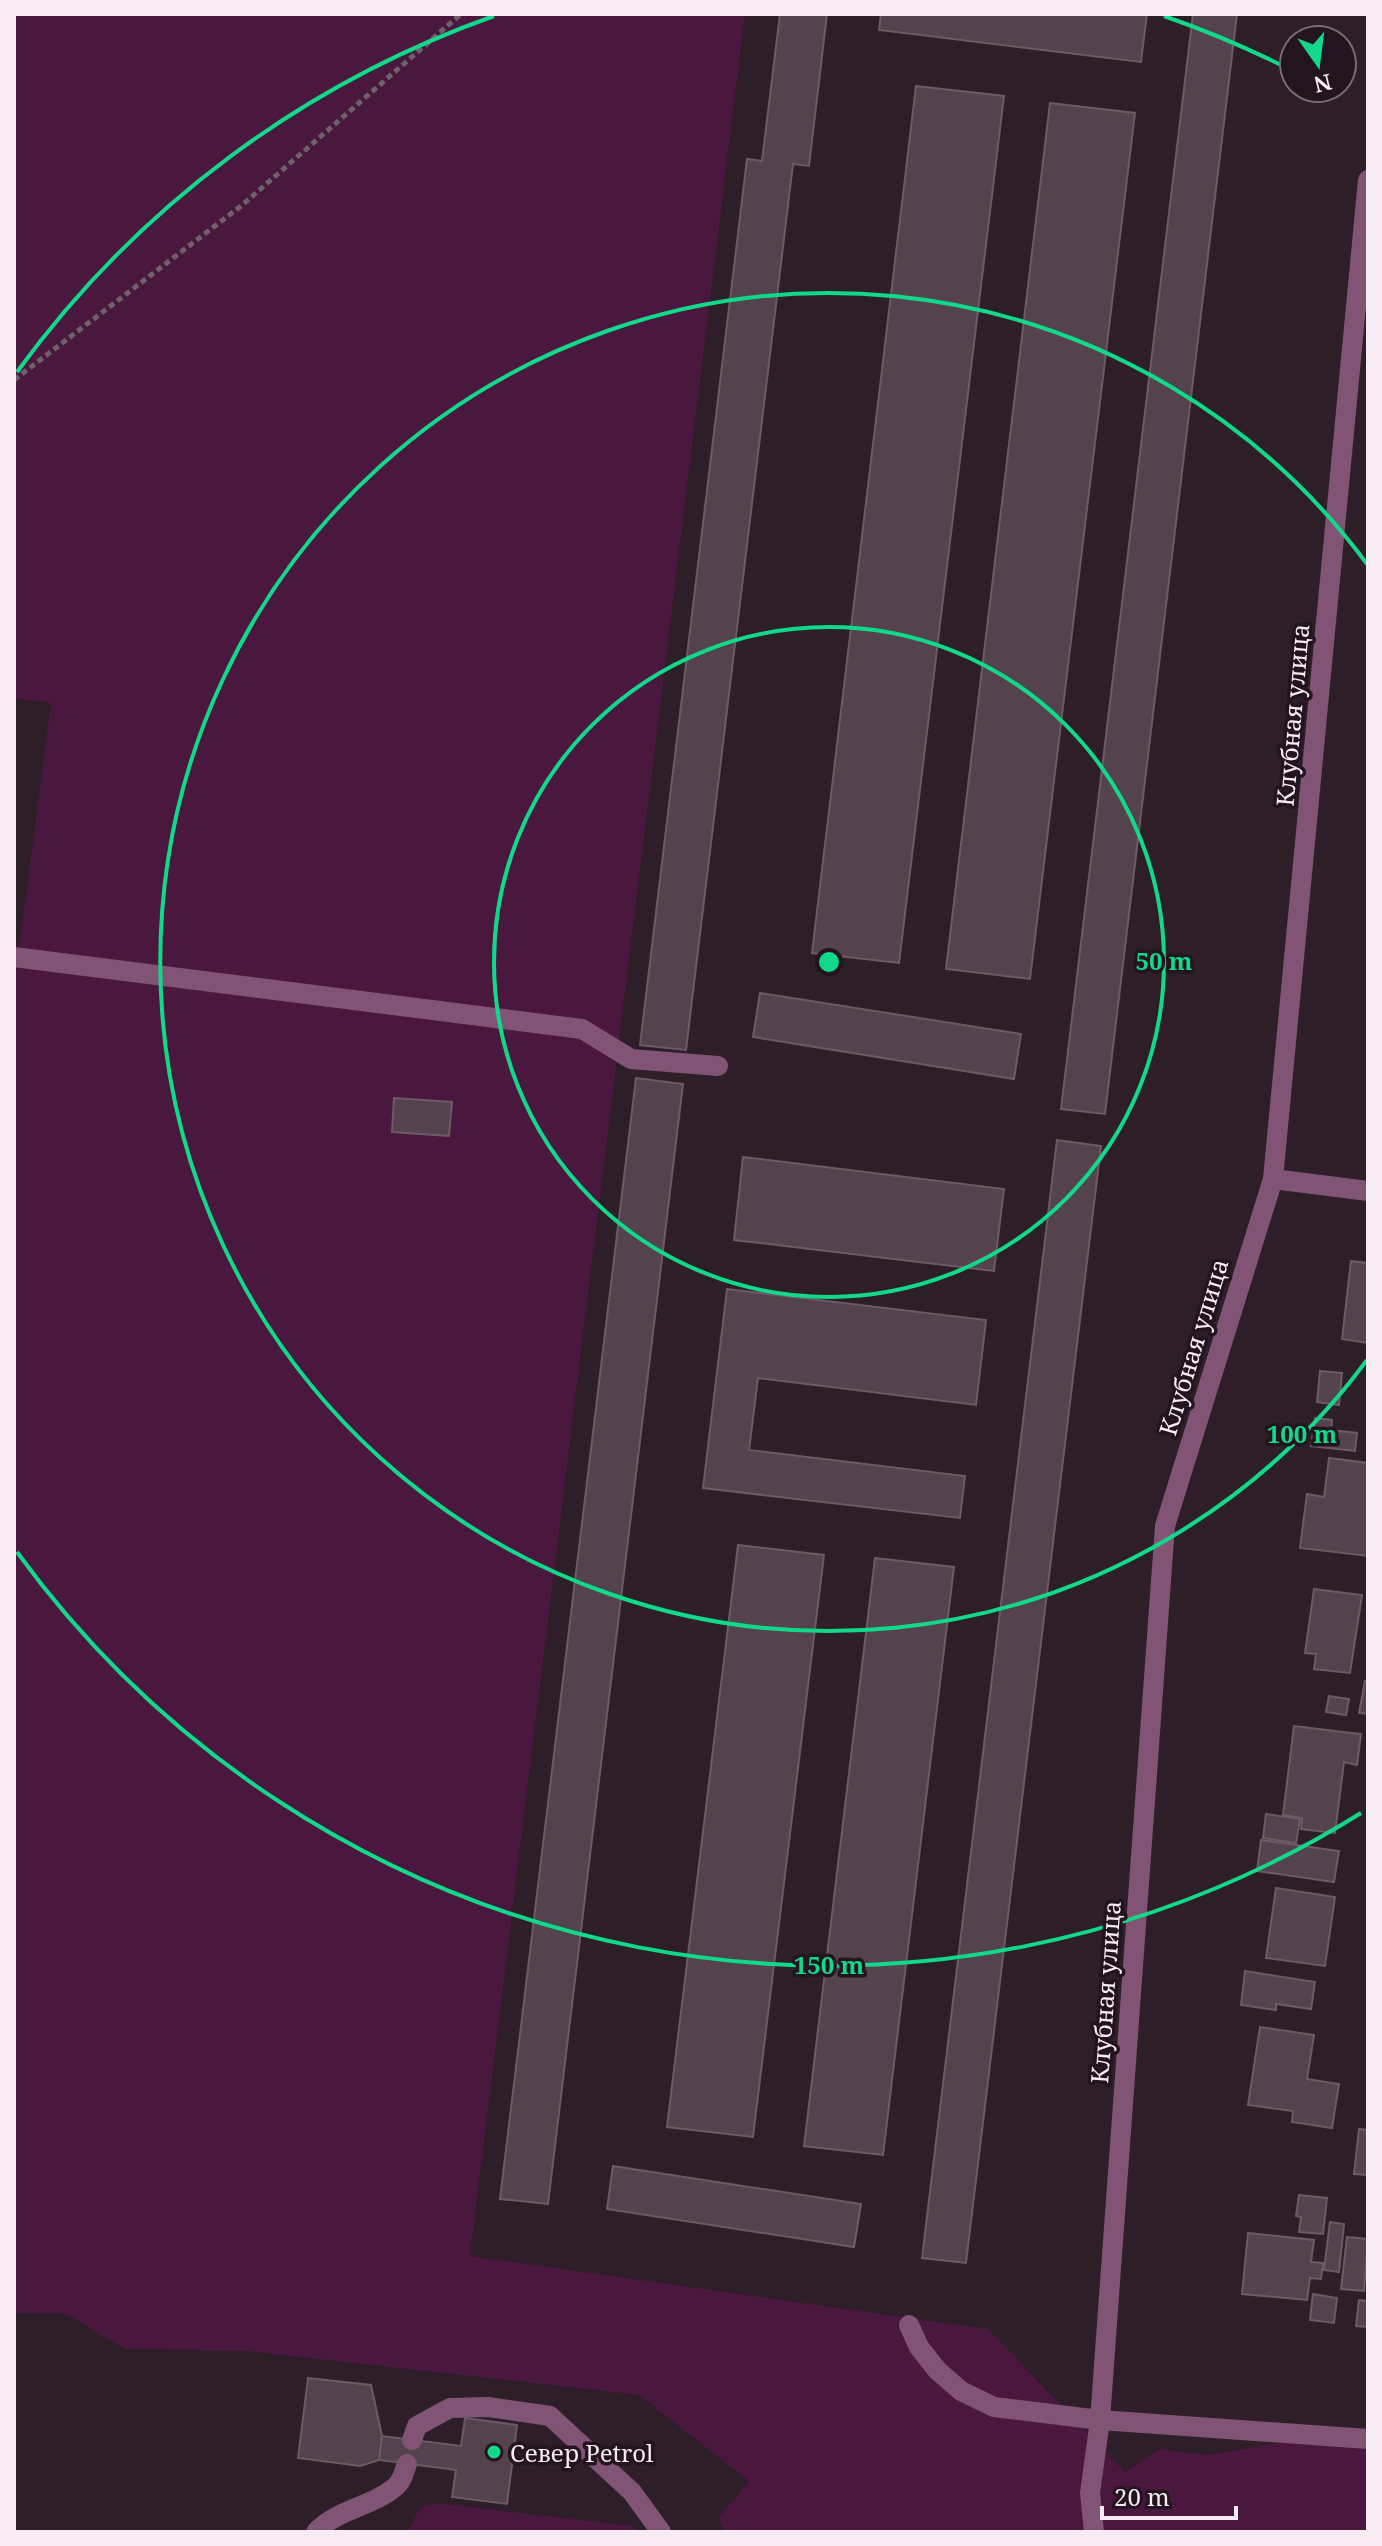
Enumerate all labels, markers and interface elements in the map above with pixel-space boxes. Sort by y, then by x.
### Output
north arrow [1278,24,1358,104]
text: N [1311,68,1335,101]
street label: Клубная улица [1268,622,1316,808]
text: 50 m [1135,944,1193,977]
centre of rings [815,948,843,976]
street label: Клубная улица [1150,1255,1236,1439]
text: 100 m [1267,1417,1338,1450]
street label: Клубная улица [1082,1900,1128,2084]
text: 150 m [794,1948,865,1981]
place label: Север Petrol [510,2436,654,2469]
marker: Север Petrol [485,2443,503,2461]
scale bar [1102,2470,1236,2520]
text: 20 m [1114,2480,1170,2513]

